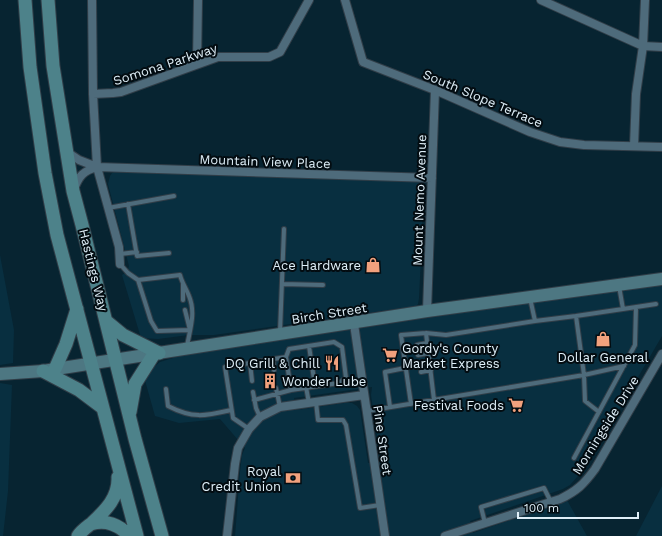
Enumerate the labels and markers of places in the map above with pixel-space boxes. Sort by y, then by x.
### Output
shop icon: Ace Hardware [364,256,382,274]
place label: Ace Hardware [273,258,361,273]
shop icon: Dollar General [594,330,612,348]
place label: Gordy's County Market Express [402,341,500,371]
supermarket icon: Gordy's County Market Express [381,346,399,364]
place label: Dollar General [558,350,648,365]
restaurant icon: DQ Grill & Chill [323,354,341,372]
place label: DQ Grill & Chill [225,356,320,371]
building icon: Wonder Lube [261,372,279,390]
place label: Wonder Lube [282,374,366,389]
supermarket icon: Festival Foods [507,396,525,414]
place label: Festival Foods [414,398,504,413]
place label: Royal Credit Union [202,464,281,494]
bank icon: Royal Credit Union [284,469,302,487]

